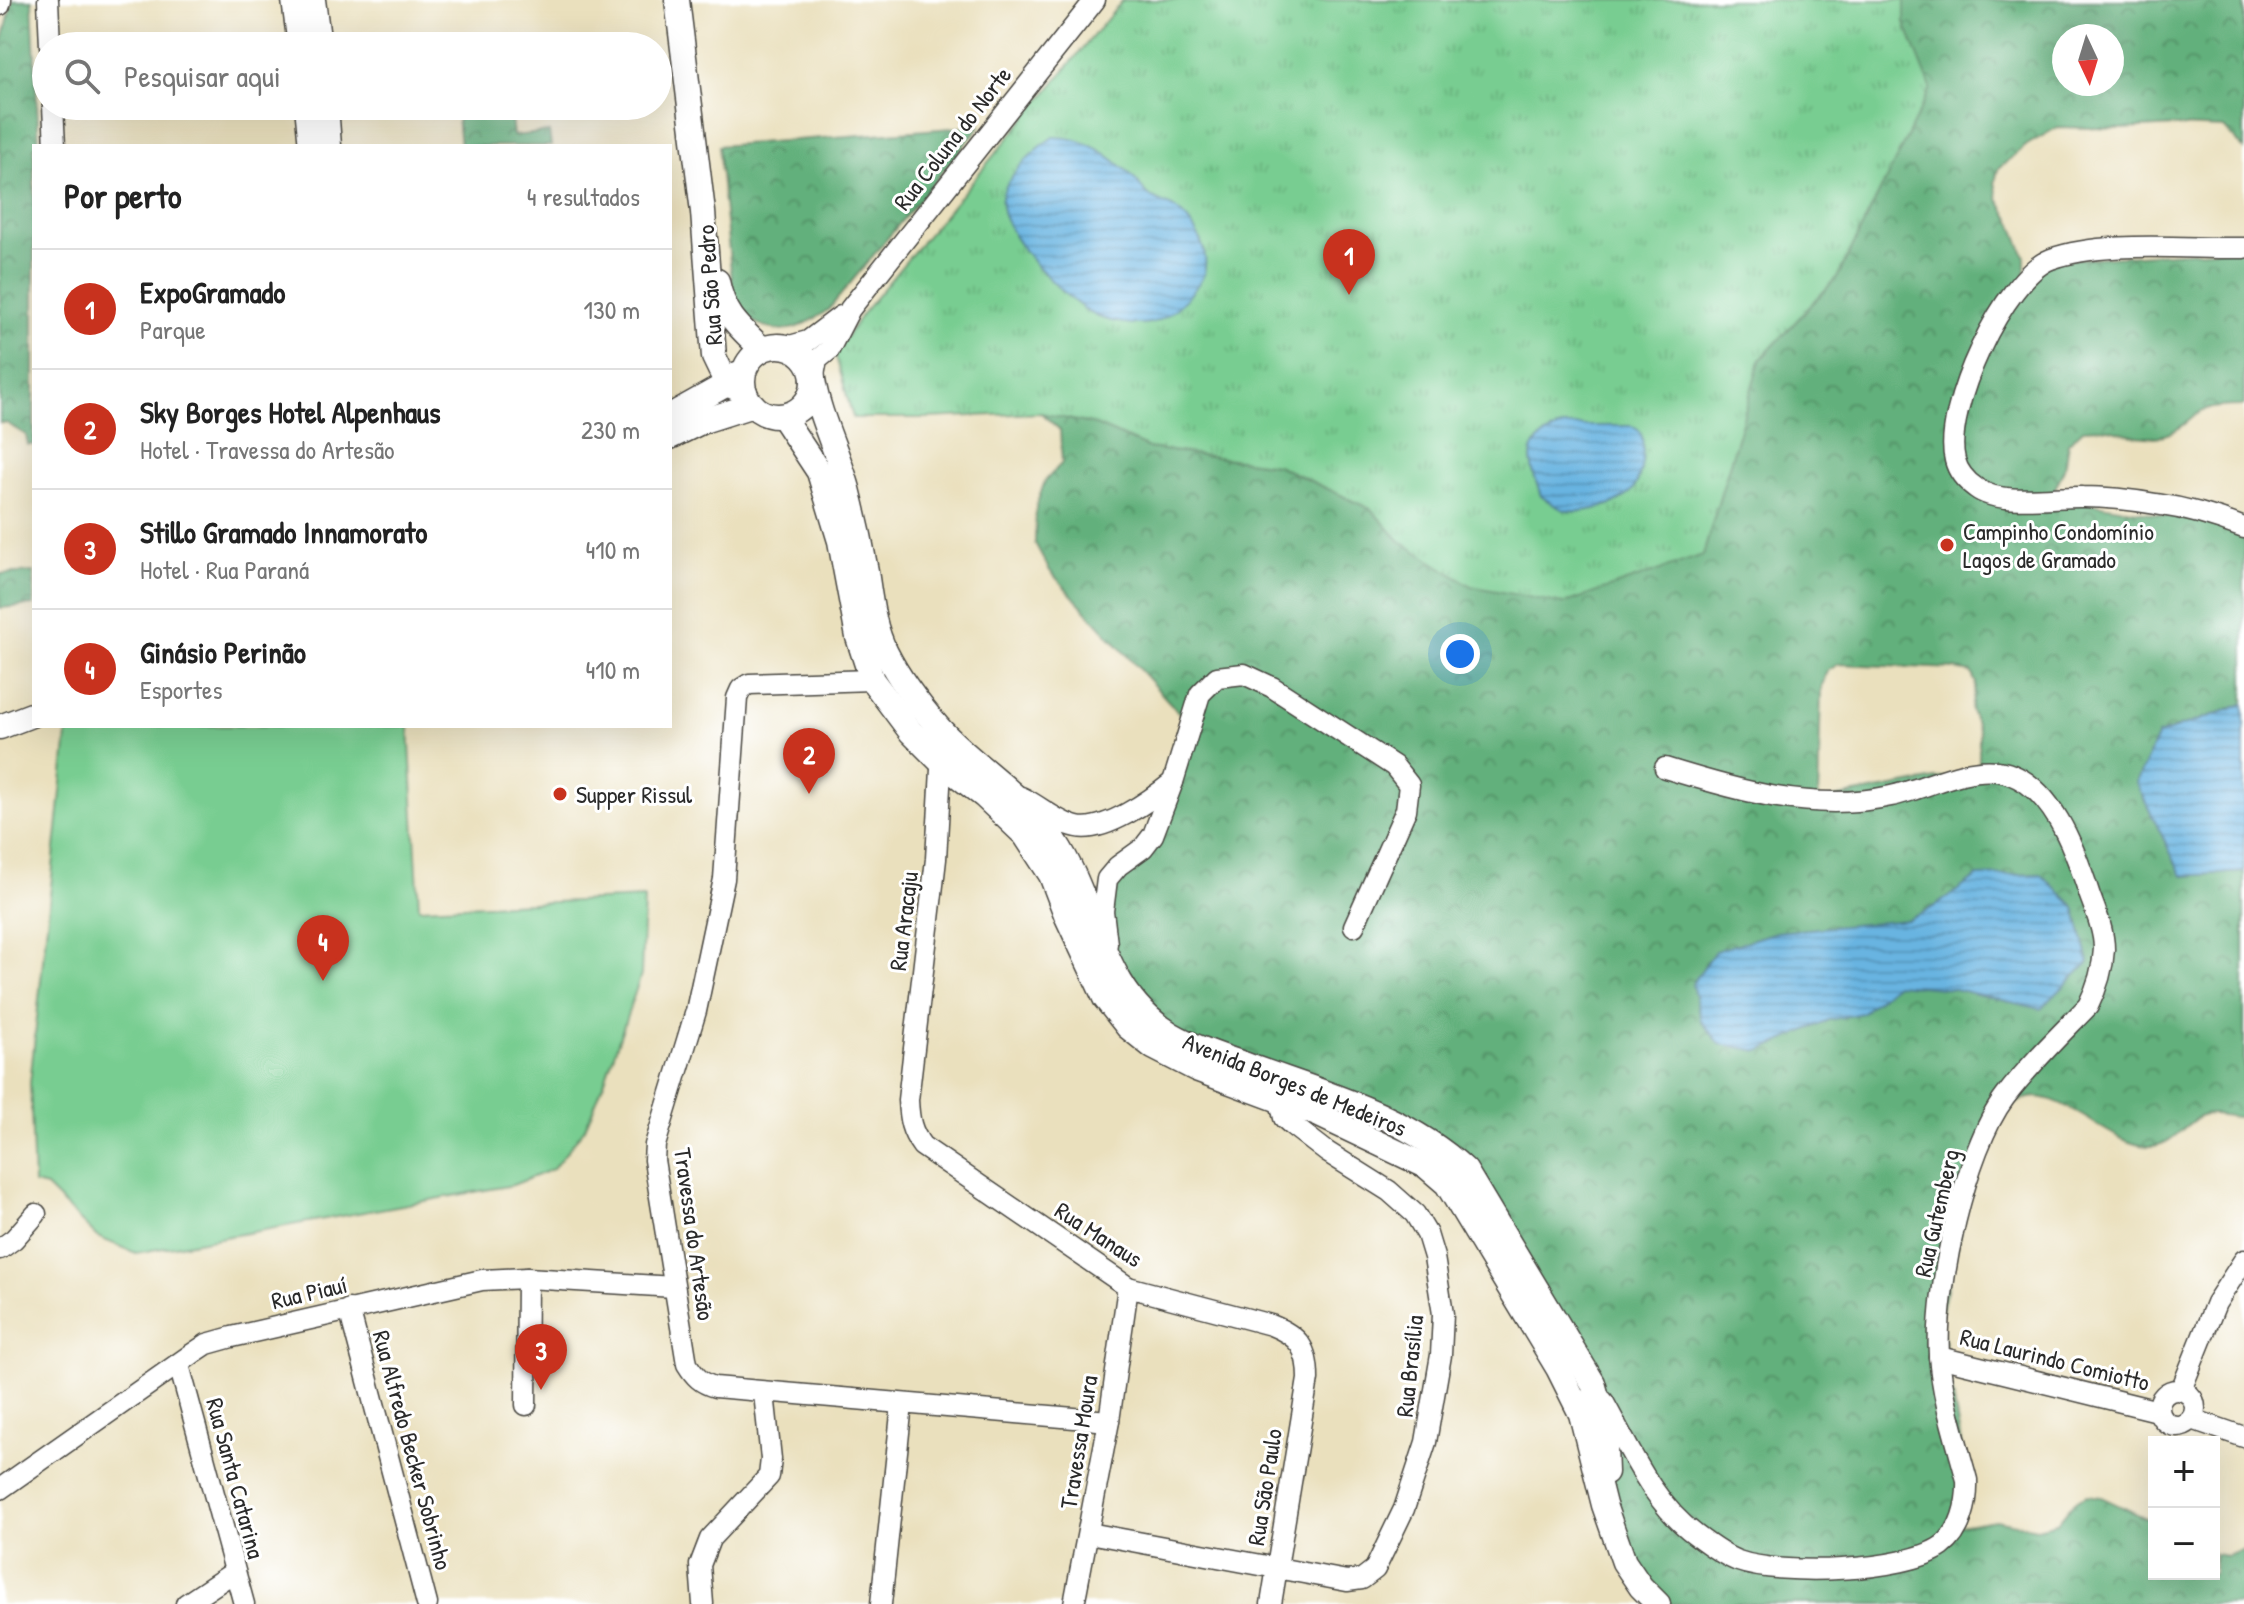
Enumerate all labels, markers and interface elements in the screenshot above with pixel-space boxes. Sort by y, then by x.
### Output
north arrow [2052,24,2124,96]
search box [32,32,672,120]
icon: search [60,54,104,98]
text: Pesquisar aqui [124,56,281,96]
street label: Rua Coluna do Norte [886,59,1018,216]
text: Por perto [64,173,182,219]
text: 4 resultados [527,179,640,214]
street label: Rua São Pedro [689,224,729,346]
pin: 1 [1323,229,1375,295]
text: ExpoGramado [140,272,285,312]
text: 1 [85,292,95,327]
text: 130 m [584,292,640,327]
text: Parque [140,312,206,347]
text: Sky Borges Hotel Alpenhaus [140,392,441,432]
text: 2 [84,412,96,447]
text: 230 m [581,412,640,447]
text: Hotel · Travessa do Artesão [140,432,395,467]
text: Stillo Gramado Innamorato [140,512,427,552]
place label: Campinho Condomínio Lagos de Gramado [1963,515,2154,575]
text: 3 [84,532,96,567]
text: 410 m [586,532,640,567]
marker: Campinho Condomínio Lagos de Gramado [1938,536,1956,554]
text: Hotel · Rua Paraná [140,552,309,587]
text: Ginásio Perinão [140,632,306,672]
your location [1440,634,1480,674]
text: 4 [85,652,95,687]
text: 410 m [586,652,640,687]
text: Esportes [140,672,222,707]
pin: 2 [783,728,835,794]
place label: Supper Rissul [576,778,693,810]
marker: Supper Rissul [551,785,569,803]
street label: Rua Aracaju [881,869,925,972]
pin: 4 [297,915,349,981]
street label: Avenida Borges de Medeiros [1179,1025,1411,1143]
street label: Travessa do Artesão [667,1146,723,1323]
street label: Rua Gutemberg [1906,1146,1966,1280]
street label: Rua Manaus [1049,1194,1149,1274]
street label: Rua Piauí [268,1268,350,1316]
street label: Rua Brasília [1388,1314,1430,1418]
street label: Rua Laurindo Comiotto [1957,1320,2153,1398]
pin: 3 [515,1324,567,1390]
street label: Rua Alfredo Becker Sobrinho [366,1327,460,1574]
street label: Travessa Moura [1052,1373,1104,1511]
street label: Rua Santa Catarina [199,1394,273,1562]
street label: Rua São Paulo [1239,1426,1289,1548]
map controls [2148,1436,2220,1580]
button: + [2148,1436,2220,1508]
button: − [2148,1508,2220,1580]

